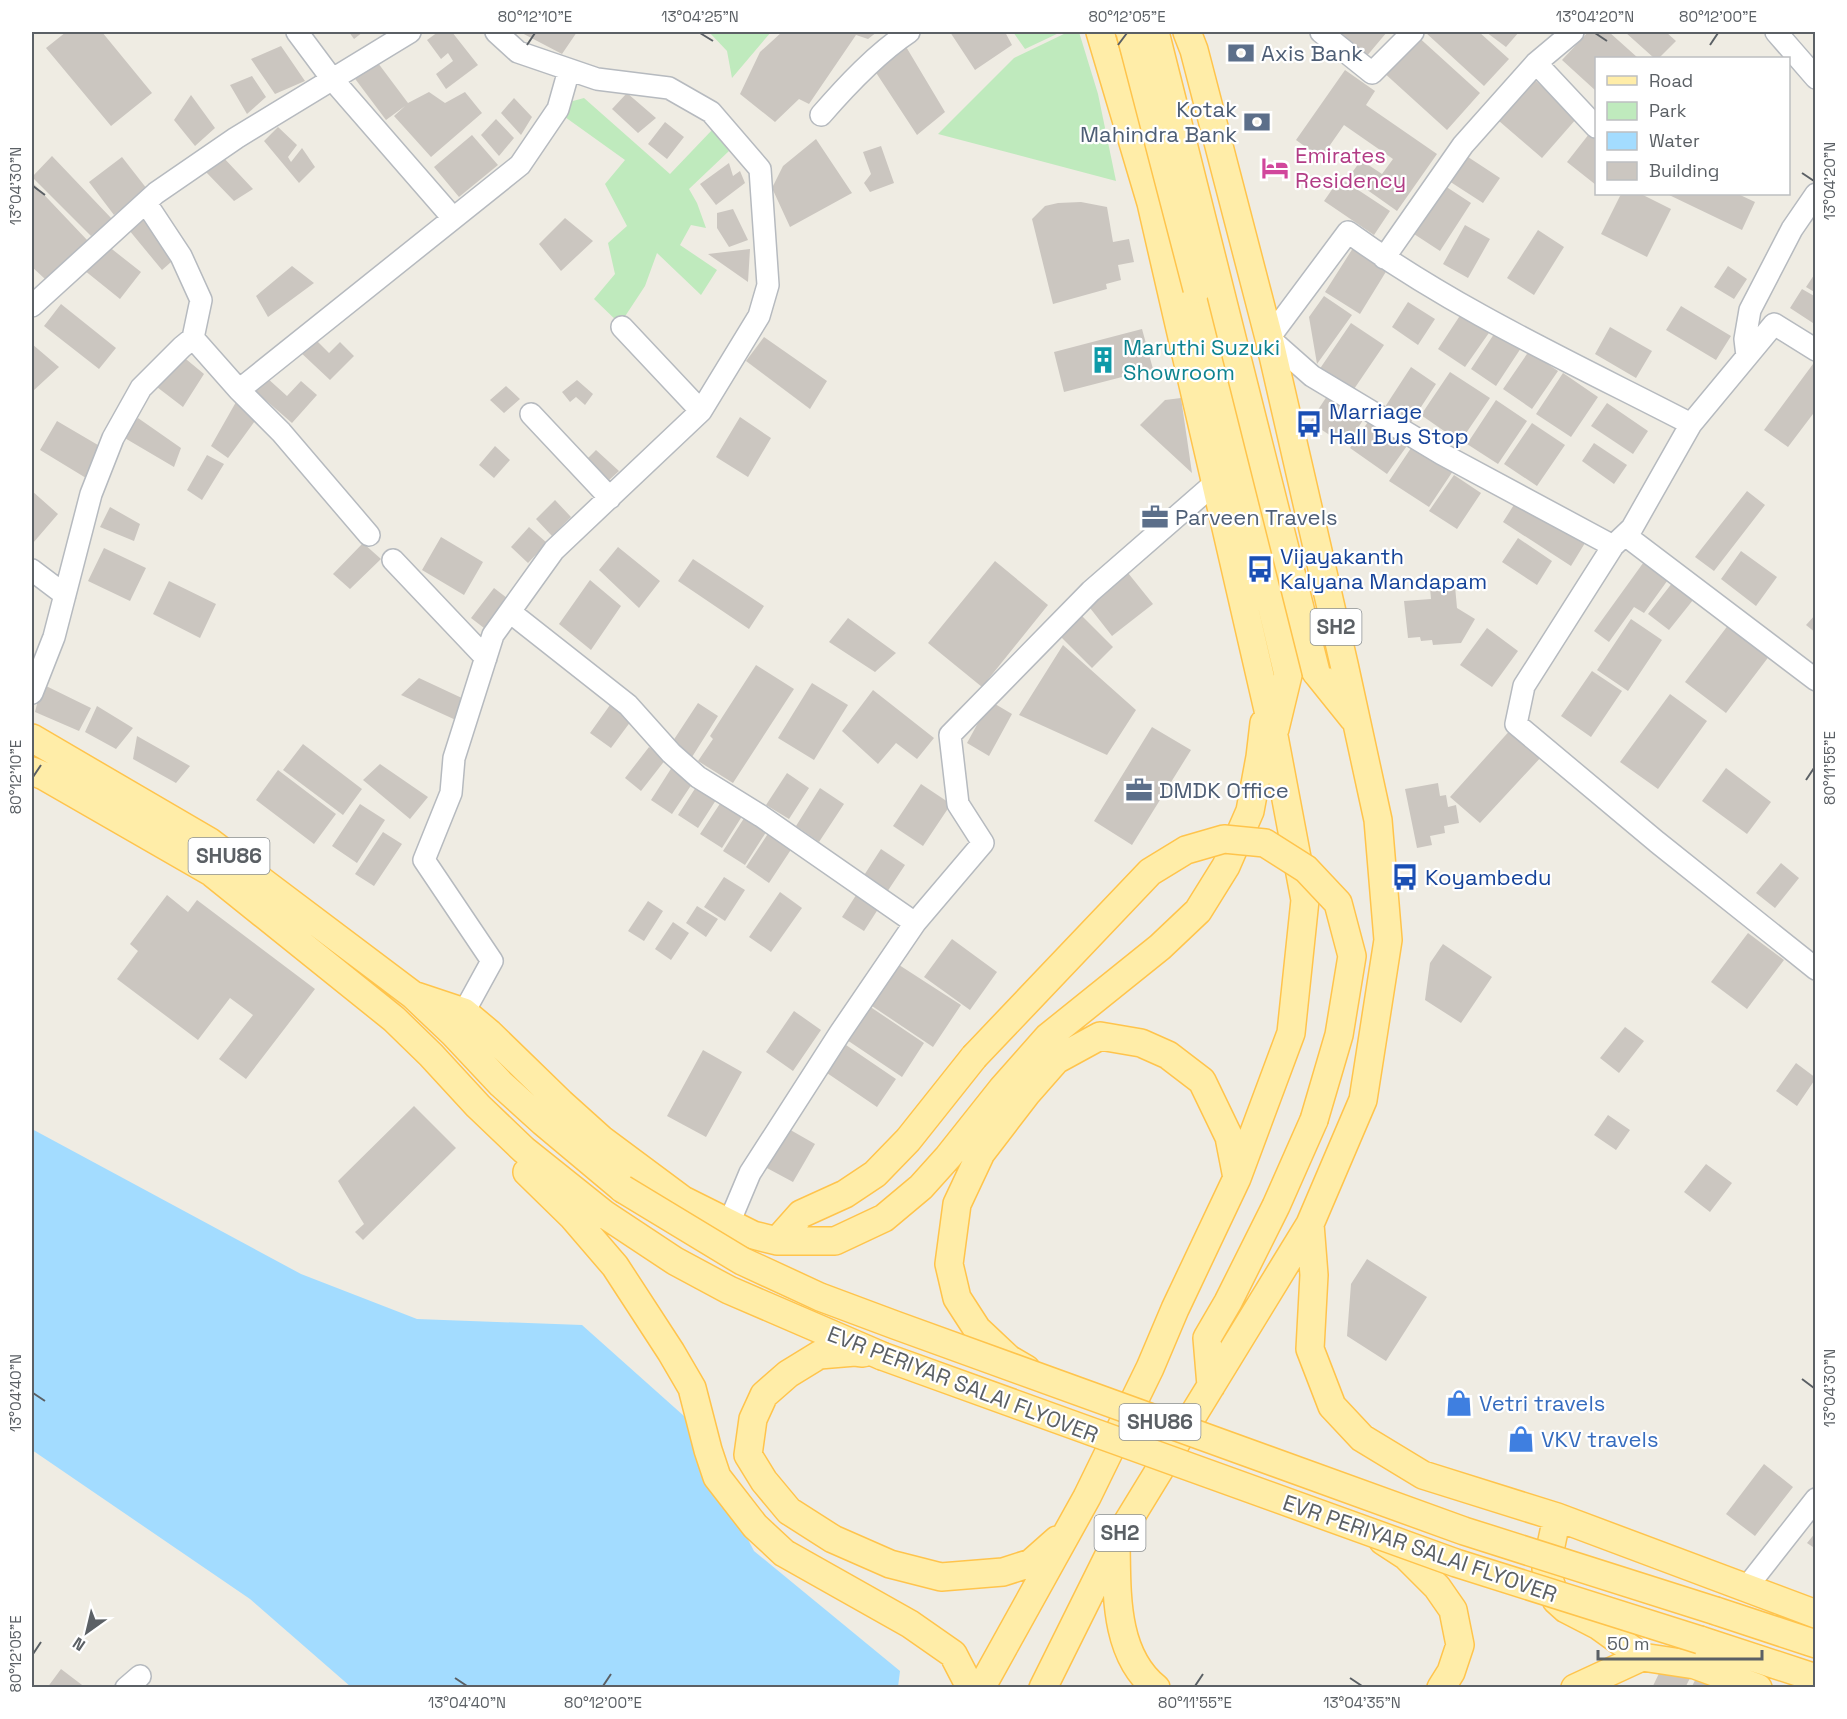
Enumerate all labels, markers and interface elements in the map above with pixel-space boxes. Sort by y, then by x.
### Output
text: 80°12'10"E [498,7,572,26]
text: 13°04'25"N [661,7,739,26]
text: 80°12'05"E [1088,7,1166,26]
text: 13°04'20"N [1556,7,1634,26]
text: 80°12'00"E [1679,7,1757,26]
bank icon: Axis Bank [1226,38,1256,68]
place label: Axis Bank [1261,39,1363,67]
legend [1595,57,1790,195]
text: Road [1649,69,1693,92]
place label: Kotak Mahindra Bank [1080,95,1237,148]
text: Park [1649,99,1687,122]
bank icon: Kotak Mahindra Bank [1242,107,1272,137]
text: Water [1649,129,1700,152]
place label: Emirates Residency [1295,141,1406,194]
text: 13°04'20"N [1820,142,1839,220]
text: 13°04'30"N [6,147,25,225]
hotel icon: Emirates Residency [1260,153,1290,183]
text: Building [1649,159,1719,182]
place label: Maruthi Suzuki Showroom [1123,333,1280,386]
building icon: Maruthi Suzuki Showroom [1088,345,1118,375]
place label: Marriage Hall Bus Stop [1329,397,1469,450]
bus stop icon: Marriage Hall Bus Stop [1294,409,1324,439]
office icon: Parveen Travels [1140,502,1170,532]
place label: Parveen Travels [1175,503,1338,531]
place label: Vijayakanth Kalyana Mandapam [1280,542,1487,595]
bus stop icon: Vijayakanth Kalyana Mandapam [1245,554,1275,584]
road number: SH2 [1310,609,1362,645]
text: 80°11'55"E [1820,731,1839,805]
text: 80°12'10"E [6,740,25,814]
office icon: DMDK Office [1124,775,1154,805]
place label: DMDK Office [1159,776,1289,804]
road number: SHU86 [188,838,270,874]
bus stop icon: Koyambedu [1390,862,1420,892]
place label: Koyambedu [1425,863,1551,891]
street label: EVR PERIYAR SALAI FLYOVER [824,1319,1102,1449]
text: 13°04'30"N [1820,1349,1839,1427]
text: 13°04'40"N [6,1354,25,1432]
shop icon: Vetri travels [1444,1388,1474,1418]
place label: Vetri travels [1479,1389,1605,1417]
road number: SHU86 [1120,1404,1200,1440]
shop icon: VKV travels [1506,1424,1536,1454]
place label: VKV travels [1541,1425,1659,1453]
street label: EVR PERIYAR SALAI FLYOVER [1279,1488,1561,1608]
road number: SH2 [1094,1515,1146,1551]
north arrow [57,1602,117,1662]
text: 80°12'05"E [6,1615,25,1693]
scale bar [1598,1623,1762,1661]
text: N [69,1632,89,1656]
text: 50 m [1607,1632,1649,1655]
text: 13°04'40"N [428,1693,506,1712]
text: 80°12'00"E [564,1693,642,1712]
text: 80°11'55"E [1158,1693,1232,1712]
text: 13°04'35"N [1323,1693,1401,1712]

